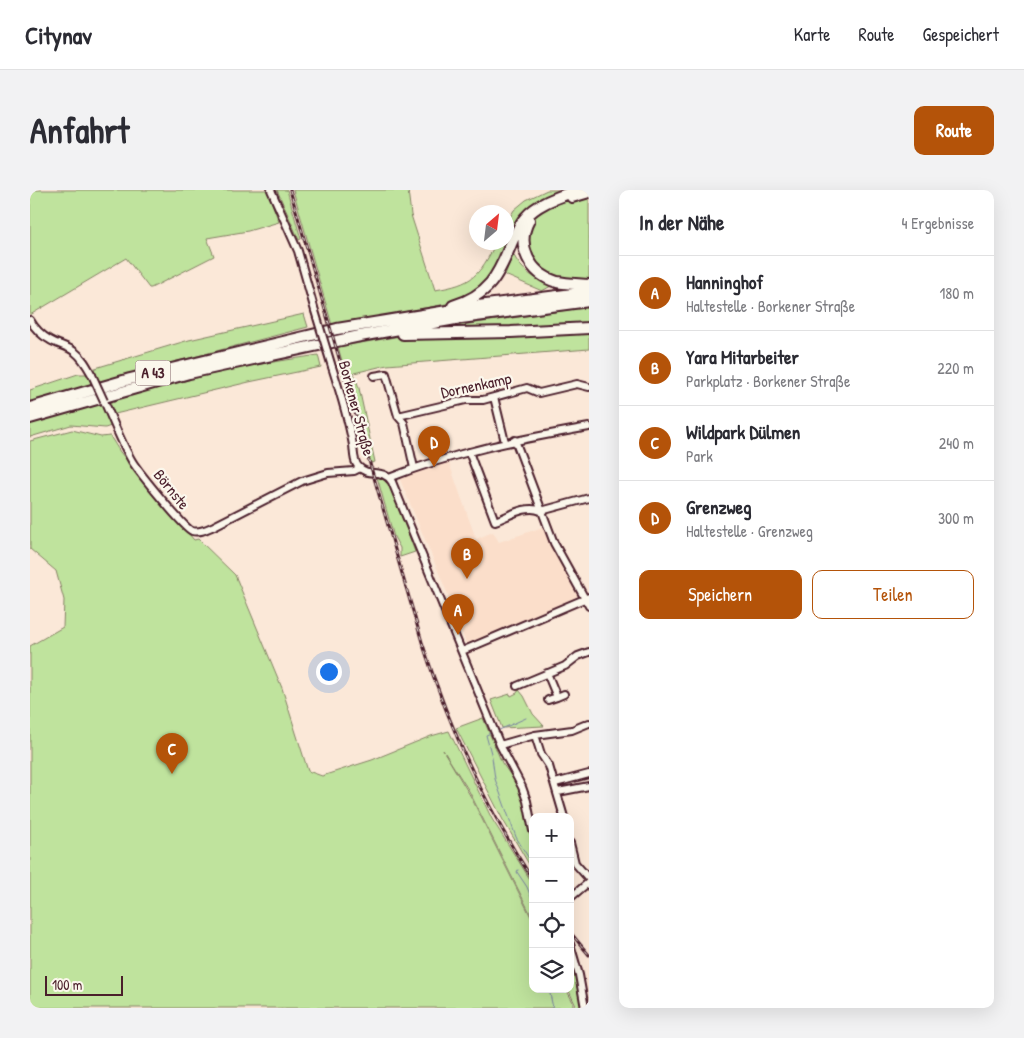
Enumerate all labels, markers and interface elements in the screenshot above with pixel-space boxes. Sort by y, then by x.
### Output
text: Citynav [25,19,92,51]
text: Karte [794,22,831,47]
text: Route [859,22,895,47]
text: Gespeichert [923,22,999,47]
button: Route [914,106,994,155]
text: Anfahrt [30,107,129,154]
north arrow [469,205,514,250]
text: In der Nähe [639,208,724,237]
text: 4 Ergebnisse [902,212,974,234]
text: Hanninghof [686,269,763,295]
text: A [651,282,659,304]
text: 180 m [940,282,974,304]
text: Haltestelle · Borkener Straße [686,295,855,317]
text: Yara Mitarbeiter [686,344,799,370]
text: B [651,357,659,379]
text: 220 m [937,357,974,379]
street label: Borkener Straße [334,358,380,458]
road number: A 43 [136,360,170,386]
street label: Dornenkamp [439,367,513,403]
text: Parkplatz · Borkener Straße [686,370,850,392]
text: Wildpark Dülmen [686,419,800,445]
pin: D [418,426,450,467]
text: C [651,432,659,454]
text: 240 m [939,432,974,454]
text: Park [686,445,713,467]
street label: Börnste [149,464,195,514]
text: Grenzweg [686,494,752,520]
text: D [651,507,659,529]
text: 300 m [938,507,974,529]
text: Haltestelle · Grenzweg [686,520,813,542]
pin: B [451,538,483,579]
button: Speichern [639,570,802,619]
button: Teilen [812,570,974,619]
pin: A [442,594,474,635]
your location [316,659,342,685]
pin: C [156,733,188,774]
map controls [529,813,574,993]
button: + [529,813,574,858]
button: − [529,858,574,903]
button: locate [529,903,574,948]
button: layers [529,948,574,993]
scale bar [45,973,122,996]
text: 100 m [52,975,82,994]

